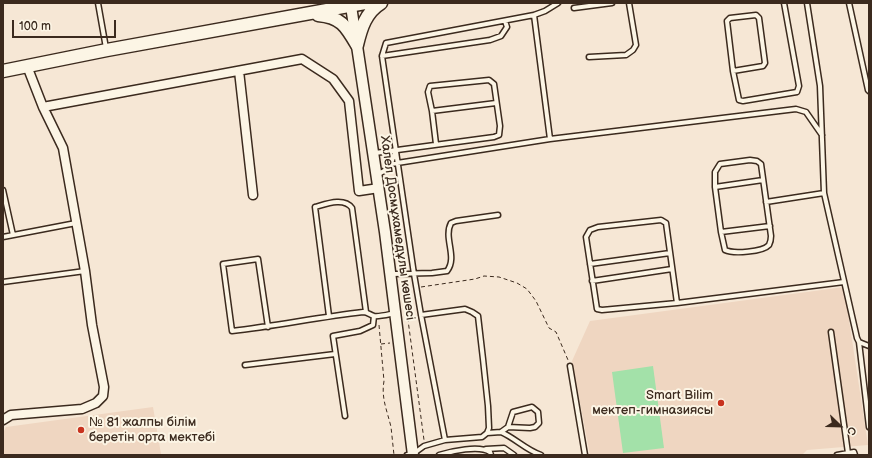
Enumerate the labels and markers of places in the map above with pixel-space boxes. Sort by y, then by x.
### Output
place label: Smart Bilim мектеп-гимназиясы [592,388,713,419]
marker: Smart Bilim мектеп-гимназиясы [716,398,726,408]
place label: № 81 жалпы білім беретін орта мектебі [89,415,215,446]
marker: № 81 жалпы білім беретін орта мектебі [76,425,86,435]

